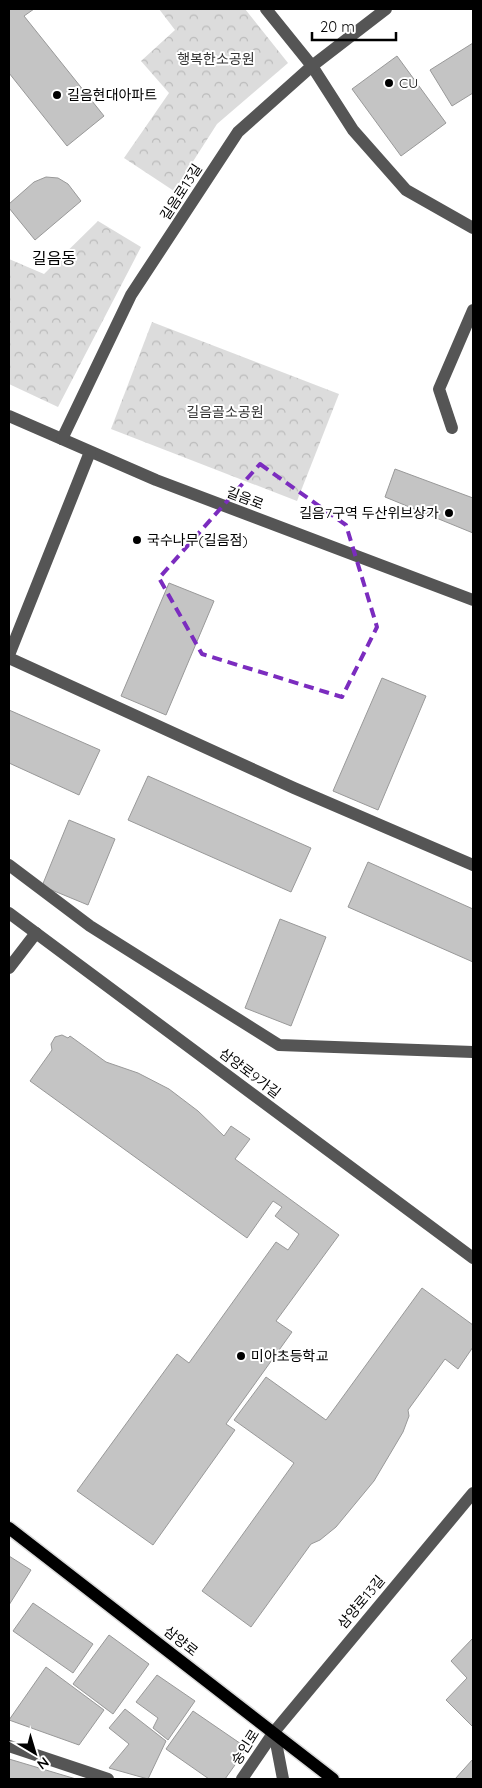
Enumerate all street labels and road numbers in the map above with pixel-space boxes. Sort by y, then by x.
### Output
street label: 길음로13길 [156,160,206,224]
street label: 길음로 [224,483,266,513]
street label: 삼양로9가길 [216,1044,284,1102]
street label: 삼양로13길 [334,1572,388,1632]
street label: 삼양로 [160,1622,202,1660]
street label: 숭인로 [227,1726,263,1768]

